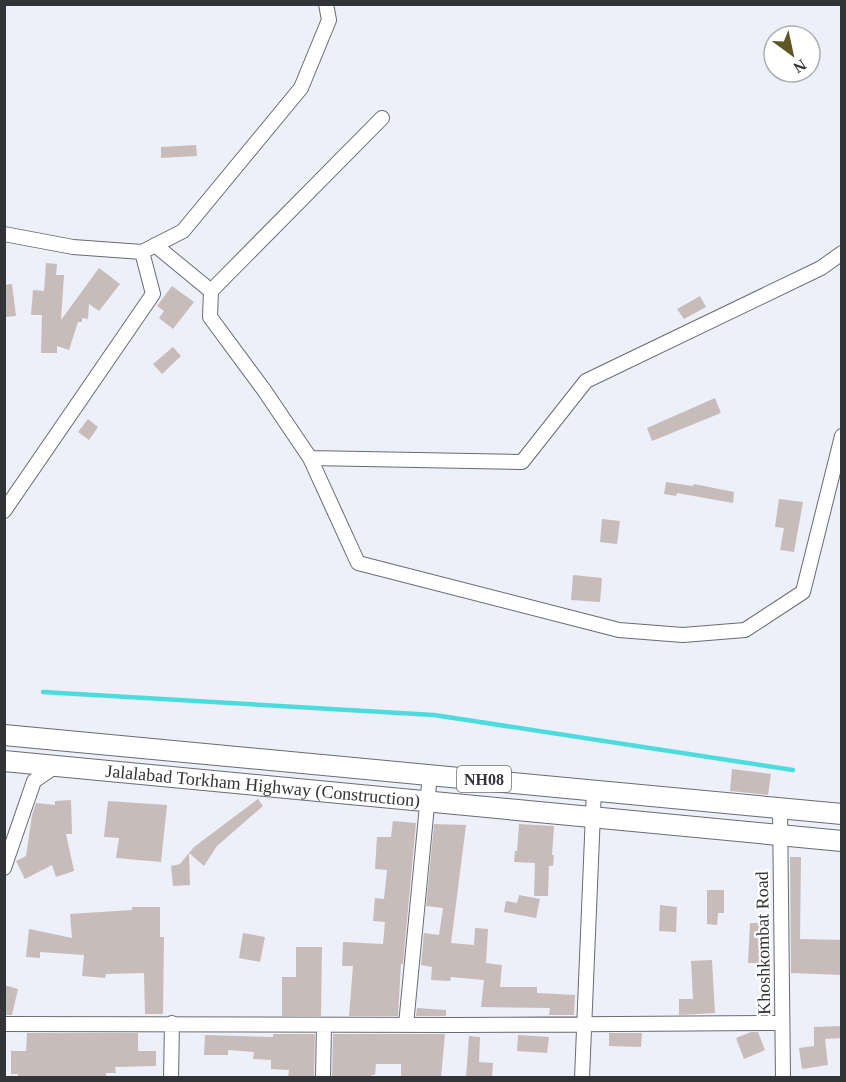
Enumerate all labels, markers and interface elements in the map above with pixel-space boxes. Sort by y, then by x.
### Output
north arrow [762,24,822,84]
text: N [790,56,809,77]
street label: Jalalabad Torkham Highway (Construction) [105,761,421,812]
road number: NH08 [457,766,511,792]
street label: Khoshkombat Road [752,871,774,1015]

